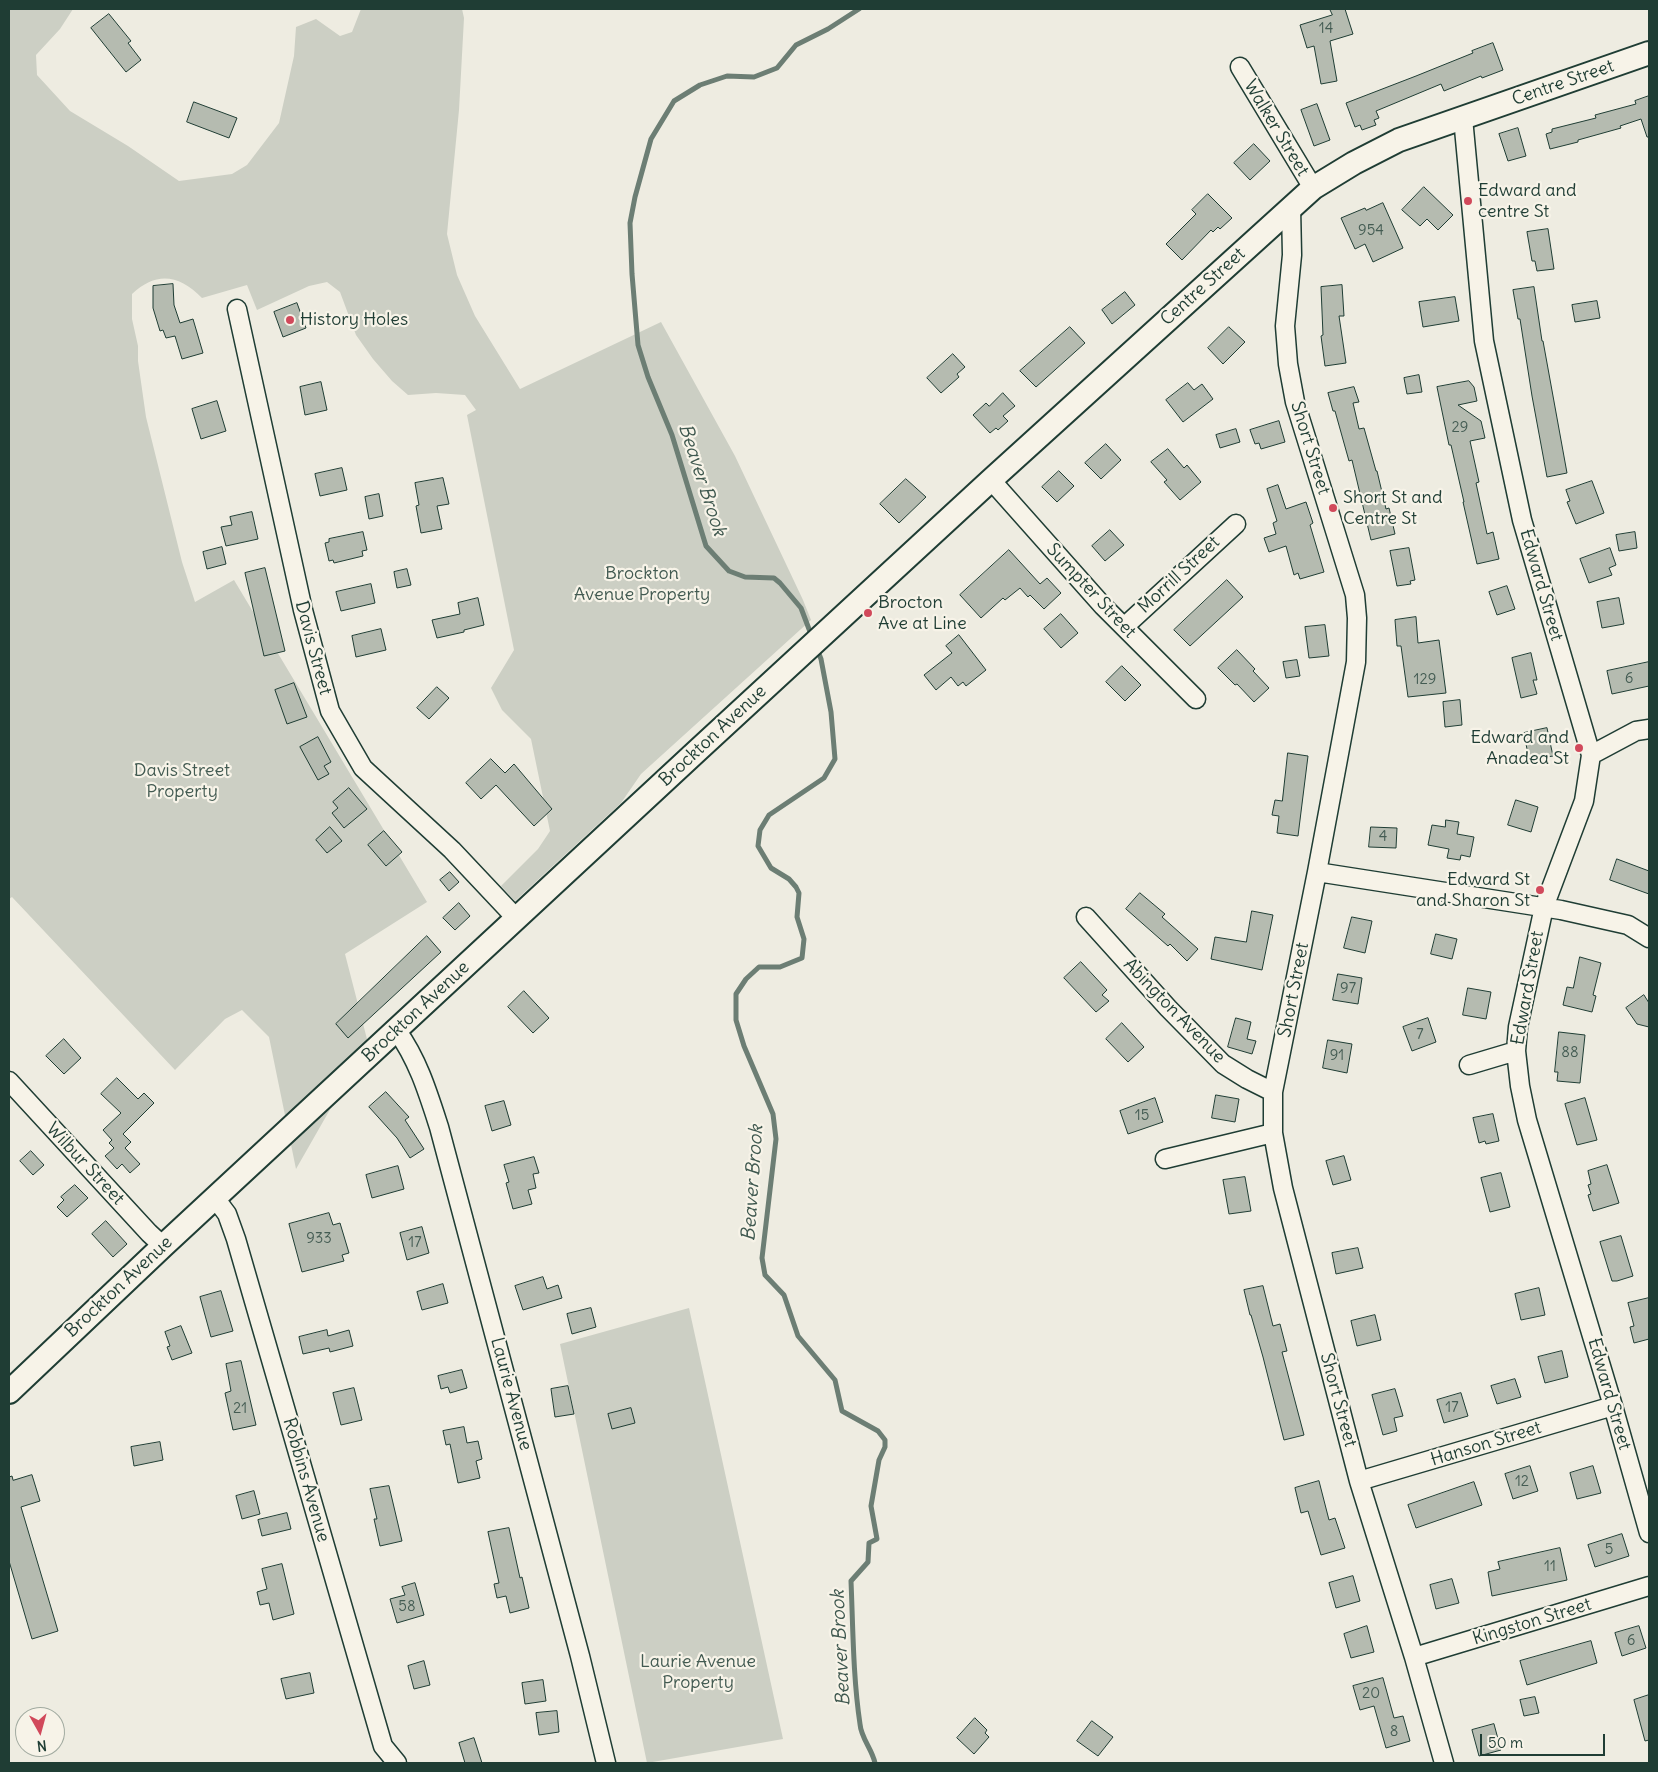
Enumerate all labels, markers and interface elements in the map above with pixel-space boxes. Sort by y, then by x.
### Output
house number: 14 [1319,20,1333,38]
street label: Centre Street [1509,55,1617,111]
street label: Walker Street [1239,76,1313,180]
place label: Edward and centre St [1478,180,1577,222]
marker: Edward and centre St [1462,195,1474,207]
house number: 954 [1358,222,1384,240]
street label: Centre Street [1156,243,1250,331]
place label: History Holes [300,309,408,331]
marker: History Holes [284,314,296,326]
street label: Short Street [1286,399,1334,497]
house number: 29 [1452,419,1468,437]
water label: Beaver Brook [673,421,731,539]
place label: Short St and Centre St [1343,487,1443,530]
marker: Short St and Centre St [1327,502,1339,514]
street label: Edward Street [1515,527,1567,643]
street label: Morrill Street [1134,532,1224,618]
street label: Sumpter Street [1042,539,1140,643]
park label: Brockton Avenue Property [574,563,710,606]
place label: Brocton Ave at Line [878,592,967,634]
street label: Davis Street [290,599,336,697]
marker: Brocton Ave at Line [862,607,874,619]
house number: 6 [1625,670,1633,688]
house number: 129 [1414,671,1436,689]
street label: Brockton Avenue [655,681,771,791]
place label: Edward and Anadea St [1470,727,1569,770]
marker: Edward and Anadea St [1573,742,1585,754]
park label: Davis Street Property [134,760,230,802]
house number: 4 [1379,828,1387,846]
place label: Edward St and Sharon St [1416,869,1530,912]
marker: Edward St and Sharon St [1534,884,1546,896]
street label: Edward Street [1507,929,1549,1047]
street label: Short Street [1274,941,1314,1039]
street label: Abington Avenue [1119,954,1229,1068]
street label: Brockton Avenue [358,957,474,1067]
house number: 97 [1340,980,1356,998]
house number: 7 [1416,1026,1424,1044]
house number: 88 [1561,1044,1579,1062]
house number: 91 [1330,1047,1344,1065]
house number: 15 [1135,1107,1149,1125]
street label: Wilbur Street [41,1118,129,1210]
water label: Beaver Brook [738,1124,768,1242]
house number: 933 [306,1230,332,1248]
street label: Brockton Avenue [61,1232,177,1342]
house number: 17 [408,1234,422,1252]
street label: Laurie Avenue [486,1335,536,1453]
street label: Edward Street [1583,1336,1635,1452]
street label: Short Street [1315,1351,1361,1449]
house number: 17 [1445,1399,1459,1417]
house number: 21 [233,1400,247,1418]
street label: Robbins Avenue [278,1415,334,1545]
street label: Hanson Street [1428,1417,1544,1471]
house number: 12 [1515,1473,1529,1491]
house number: 5 [1605,1541,1613,1559]
house number: 11 [1544,1558,1556,1576]
water label: Beaver Brook [827,1589,855,1707]
street label: Kingston Street [1470,1594,1594,1650]
house number: 58 [398,1598,416,1616]
house number: 6 [1627,1632,1635,1650]
park label: Laurie Avenue Property [640,1651,756,1694]
house number: 20 [1362,1685,1380,1703]
north arrow [15,1707,65,1757]
house number: 8 [1390,1723,1398,1741]
scale bar [1483,1724,1608,1756]
text: 50 m [1488,1733,1523,1752]
text: N [36,1736,48,1755]

